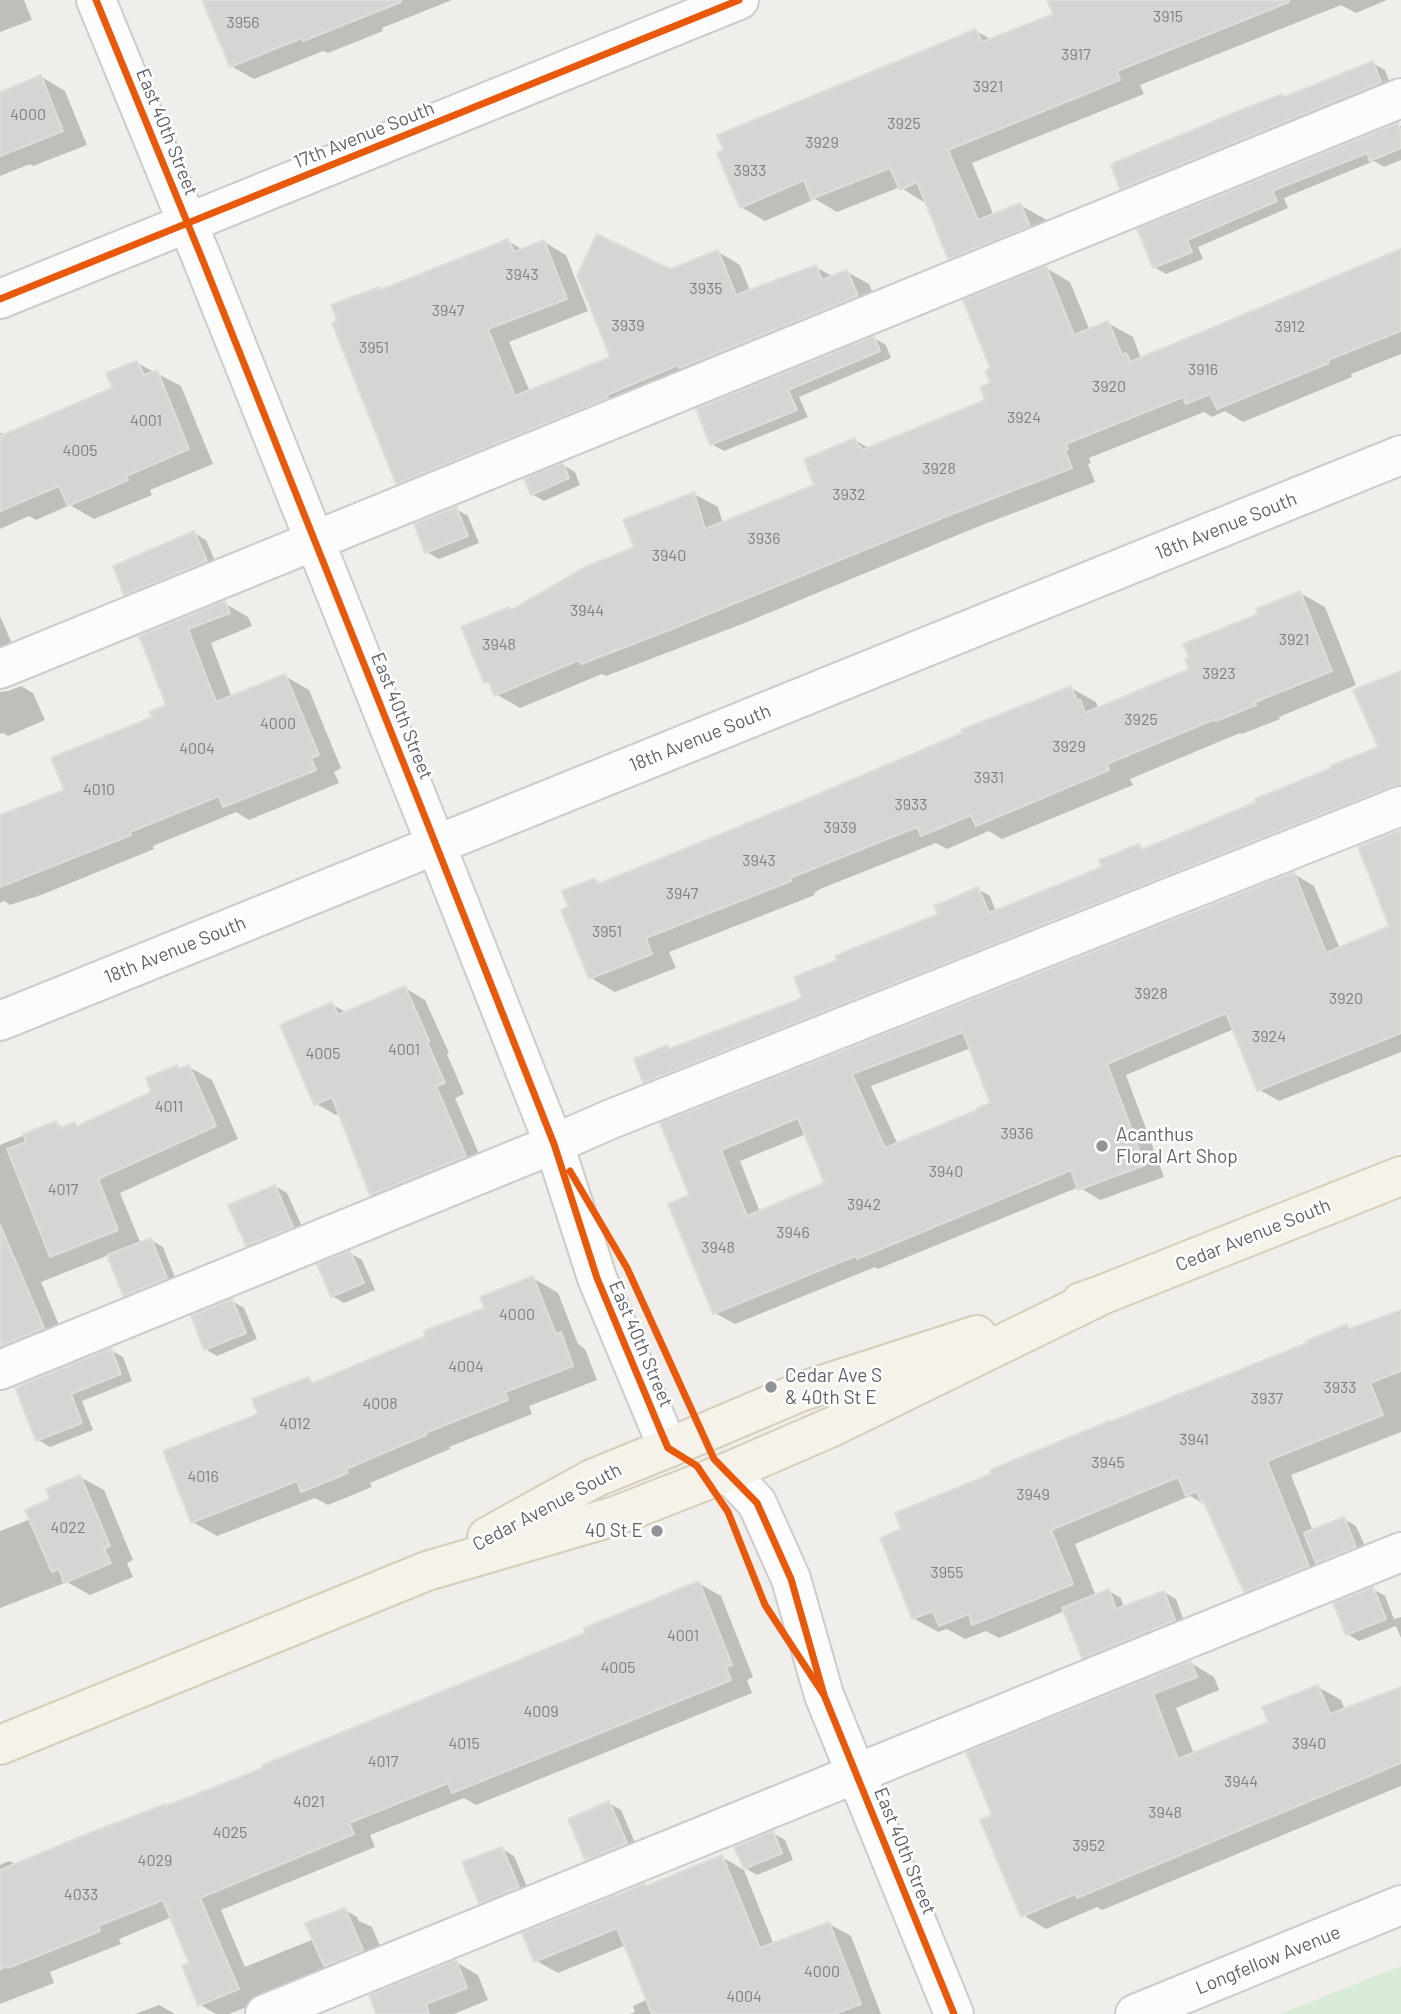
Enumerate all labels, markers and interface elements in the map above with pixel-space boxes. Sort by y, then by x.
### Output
house number: 3915 [1153,7,1183,27]
house number: 3956 [226,13,260,33]
house number: 3917 [1061,45,1091,65]
street label: East 40th Street [131,65,203,199]
house number: 3921 [973,77,1003,97]
street label: 17th Avenue South [290,96,438,174]
house number: 4000 [10,105,46,125]
house number: 3925 [887,114,921,134]
house number: 3929 [805,133,839,153]
house number: 3933 [733,161,767,181]
house number: 3943 [505,265,539,285]
house number: 3935 [689,279,723,299]
house number: 3947 [432,301,464,321]
house number: 3939 [611,316,645,336]
house number: 3912 [1275,317,1305,337]
house number: 3951 [359,338,389,358]
house number: 3916 [1188,360,1218,380]
house number: 3920 [1092,377,1126,397]
house number: 3924 [1007,408,1041,428]
house number: 4001 [130,411,162,431]
house number: 4005 [62,441,98,461]
house number: 3928 [922,459,956,479]
house number: 3932 [832,485,866,505]
street label: 18th Avenue South [1152,487,1300,565]
house number: 3936 [747,529,781,549]
house number: 3940 [652,546,686,566]
house number: 3944 [570,601,604,621]
house number: 3921 [1279,630,1309,650]
house number: 3948 [482,635,516,655]
street label: East 40th Street [366,649,438,783]
house number: 3923 [1202,664,1236,684]
street label: 18th Avenue South [626,699,774,777]
house number: 3925 [1124,710,1158,730]
house number: 4000 [260,714,296,734]
house number: 3929 [1052,737,1086,757]
house number: 4004 [179,739,215,759]
house number: 3931 [974,768,1004,788]
house number: 4010 [83,780,115,800]
house number: 3933 [894,795,928,815]
house number: 3939 [823,818,857,838]
house number: 3943 [742,851,776,871]
house number: 3947 [666,884,698,904]
street label: 18th Avenue South [101,911,249,989]
house number: 3951 [592,922,622,942]
house number: 3928 [1134,984,1168,1004]
house number: 3920 [1329,989,1363,1009]
house number: 3924 [1252,1027,1286,1047]
house number: 4001 [388,1040,420,1060]
house number: 4005 [305,1044,341,1064]
house number: 4011 [155,1097,183,1117]
house number: 3936 [1000,1124,1034,1144]
place label: Acanthus Floral Art Shop [1116,1124,1238,1168]
marker: Acanthus Floral Art Shop [1094,1138,1110,1154]
house number: 3940 [929,1162,963,1182]
house number: 4017 [48,1180,78,1200]
street label: Cedar Avenue South [1172,1193,1334,1277]
house number: 3942 [847,1195,881,1215]
house number: 3946 [776,1223,810,1243]
house number: 3948 [701,1238,735,1258]
street label: East 40th Street [604,1277,678,1411]
house number: 4000 [499,1305,535,1325]
house number: 4004 [448,1357,484,1377]
place label: Cedar Ave S & 40th St E [785,1365,882,1409]
house number: 3933 [1323,1378,1357,1398]
marker: Cedar Ave S & 40th St E [763,1379,779,1395]
house number: 3937 [1251,1389,1283,1409]
house number: 4008 [362,1394,398,1414]
house number: 4012 [279,1414,311,1434]
house number: 3941 [1179,1430,1209,1450]
house number: 3945 [1091,1453,1125,1473]
street label: Cedar Avenue South [469,1458,625,1556]
house number: 4016 [187,1467,219,1487]
house number: 3949 [1016,1485,1050,1505]
house number: 4022 [50,1518,86,1538]
place label: 40 St E [585,1520,643,1542]
marker: 40 St E [649,1523,665,1539]
house number: 3955 [930,1563,964,1583]
house number: 4001 [667,1626,699,1646]
house number: 4005 [600,1658,636,1678]
house number: 4009 [523,1702,559,1722]
house number: 4015 [448,1734,480,1754]
house number: 3940 [1292,1734,1326,1754]
house number: 4017 [368,1752,398,1772]
house number: 3944 [1224,1772,1258,1792]
street label: East 40th Street [869,1784,941,1918]
house number: 4021 [293,1792,325,1812]
house number: 3948 [1148,1803,1182,1823]
house number: 4025 [213,1823,247,1843]
house number: 3952 [1072,1836,1106,1856]
house number: 4029 [138,1851,172,1871]
house number: 4033 [64,1885,98,1905]
street label: Longfellow Avenue [1192,1921,1344,1999]
house number: 4000 [804,1962,840,1982]
house number: 4004 [726,1987,762,2007]

